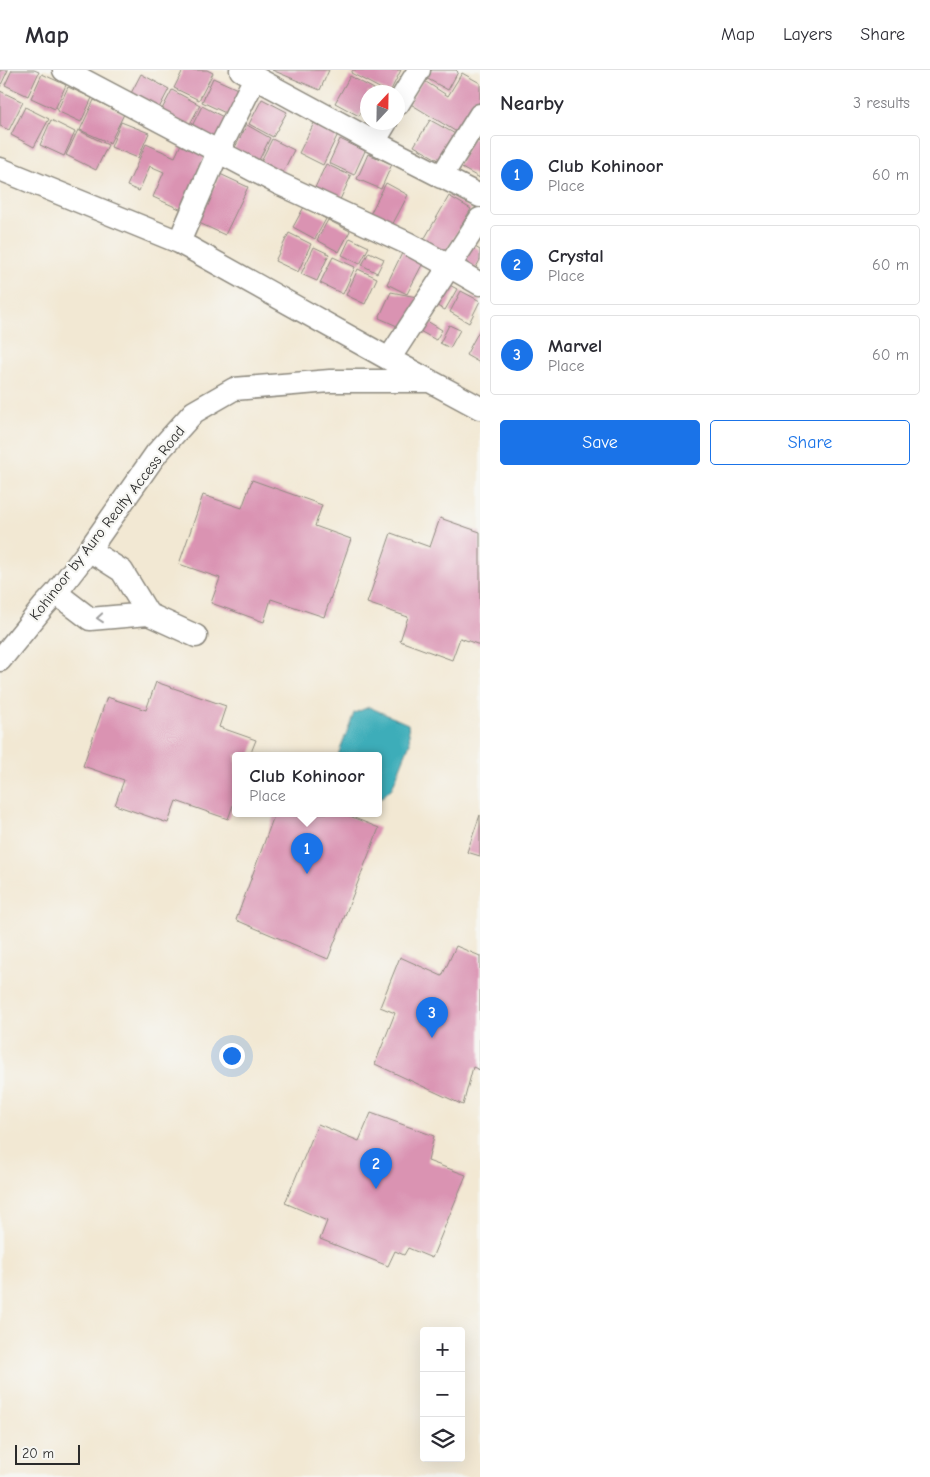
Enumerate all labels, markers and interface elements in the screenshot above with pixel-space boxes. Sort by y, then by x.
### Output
text: Map [25,21,69,49]
text: Map [721,24,755,45]
text: Layers [783,24,832,45]
text: Share [860,24,905,45]
north arrow [360,85,405,130]
text: Nearby [500,91,564,115]
text: 3 results [853,94,910,112]
text: Club Kohinoor [548,155,663,177]
text: 1 [514,166,520,184]
text: 60 m [872,166,909,184]
text: Place [548,177,584,195]
text: Crystal [548,245,604,267]
text: 2 [513,256,521,274]
text: 60 m [872,256,909,274]
text: Place [548,267,584,285]
text: Marvel [548,335,602,357]
text: 3 [513,346,521,364]
text: 60 m [872,346,909,364]
text: Place [548,357,584,375]
button: Save [500,420,700,465]
button: Share [710,420,910,465]
street label: Kohinoor by Auro Realty Access Road [26,422,188,624]
one-way arrow [96,613,104,624]
popup [232,752,382,817]
text: Club Kohinoor [249,765,365,787]
text: Place [249,787,286,805]
pin: 1 [291,833,323,874]
pin: 3 [416,997,448,1038]
your location [219,1043,245,1069]
pin: 2 [360,1148,392,1189]
map controls [420,1327,465,1462]
button: + [420,1327,465,1372]
button: − [420,1372,465,1417]
button: layers [420,1417,465,1462]
scale bar [15,1442,80,1465]
text: 20 m [22,1445,54,1462]

